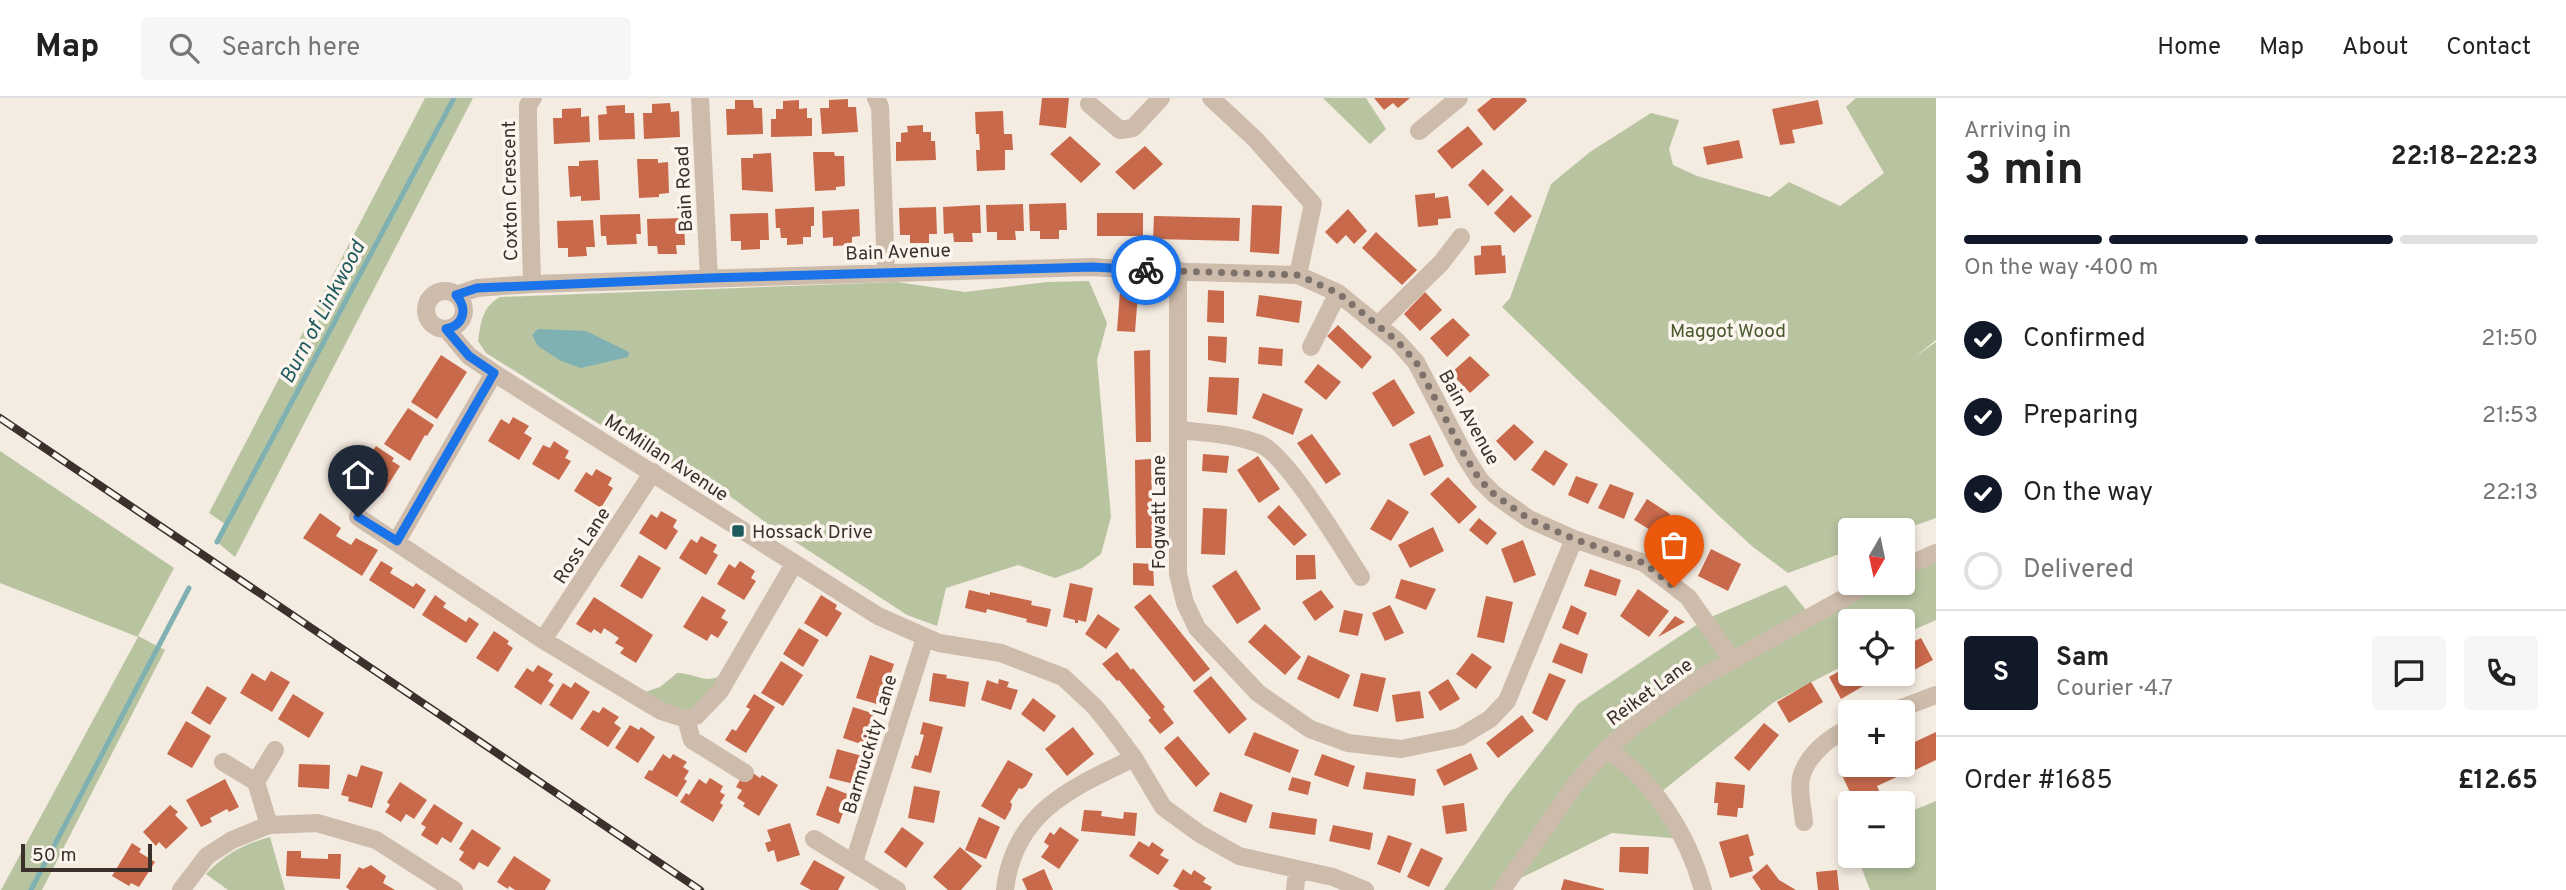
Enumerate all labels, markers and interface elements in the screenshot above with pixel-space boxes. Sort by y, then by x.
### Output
search box [141,17,631,80]
text: Map [35,27,99,69]
icon: search [165,29,203,67]
text: Search here [221,32,360,65]
text: Home [2157,33,2221,63]
text: Map [2259,33,2304,63]
text: About [2342,33,2408,63]
text: Contact [2446,33,2531,63]
text: Arriving in [1964,117,2071,146]
street label: Coxton Crescent [498,121,524,261]
text: 22:18–22:23 [2391,141,2538,174]
text: 3 min [1964,142,2084,201]
street label: Bain Road [671,145,699,233]
water label: Burn of Linkwood [274,235,373,389]
courier [1111,235,1181,305]
street label: Bain Avenue [845,239,951,267]
icon: bike [1127,251,1165,289]
text: On the way · 400 m [1964,254,2158,283]
park label: Maggot Wood [1670,320,1786,344]
icon: check [1964,321,2002,359]
text: Confirmed [2023,323,2146,356]
text: 21:50 [2481,325,2538,354]
street label: Bain Avenue [1432,366,1504,470]
icon: check [1964,398,2002,436]
text: Preparing [2023,400,2138,433]
text: 21:53 [2482,402,2538,431]
street label: McMillan Avenue [599,410,732,508]
pin [328,445,388,517]
street label: Fogwatt Lane [1148,455,1172,569]
icon: home [339,456,377,494]
icon: check [1964,475,2002,513]
text: On the way [2023,477,2153,510]
text: 22:13 [2482,479,2538,508]
street label: Ross Lane [549,503,616,589]
pin [1644,515,1704,587]
north arrow [1838,518,1914,595]
map controls [1838,518,1915,868]
place label: Hossack Drive [752,521,873,545]
marker: Hossack Drive [730,523,746,539]
icon: bag [1655,526,1693,564]
text: Delivered [2023,554,2134,587]
button: locate [1838,609,1915,686]
button: chat [2372,636,2446,710]
button: phone [2464,636,2538,710]
text: Sam [2056,642,2109,675]
street label: Reiket Lane [1602,653,1698,732]
text: S [1993,657,2009,690]
street label: Barmuckity Lane [838,672,904,817]
text: Courier · 4.7 [2056,675,2173,704]
button: + [1838,700,1915,777]
text: Order #1685 [1964,765,2113,798]
text: £12.65 [2458,765,2538,798]
button: − [1838,791,1915,868]
scale bar [21,841,152,873]
text: 50 m [32,844,77,868]

